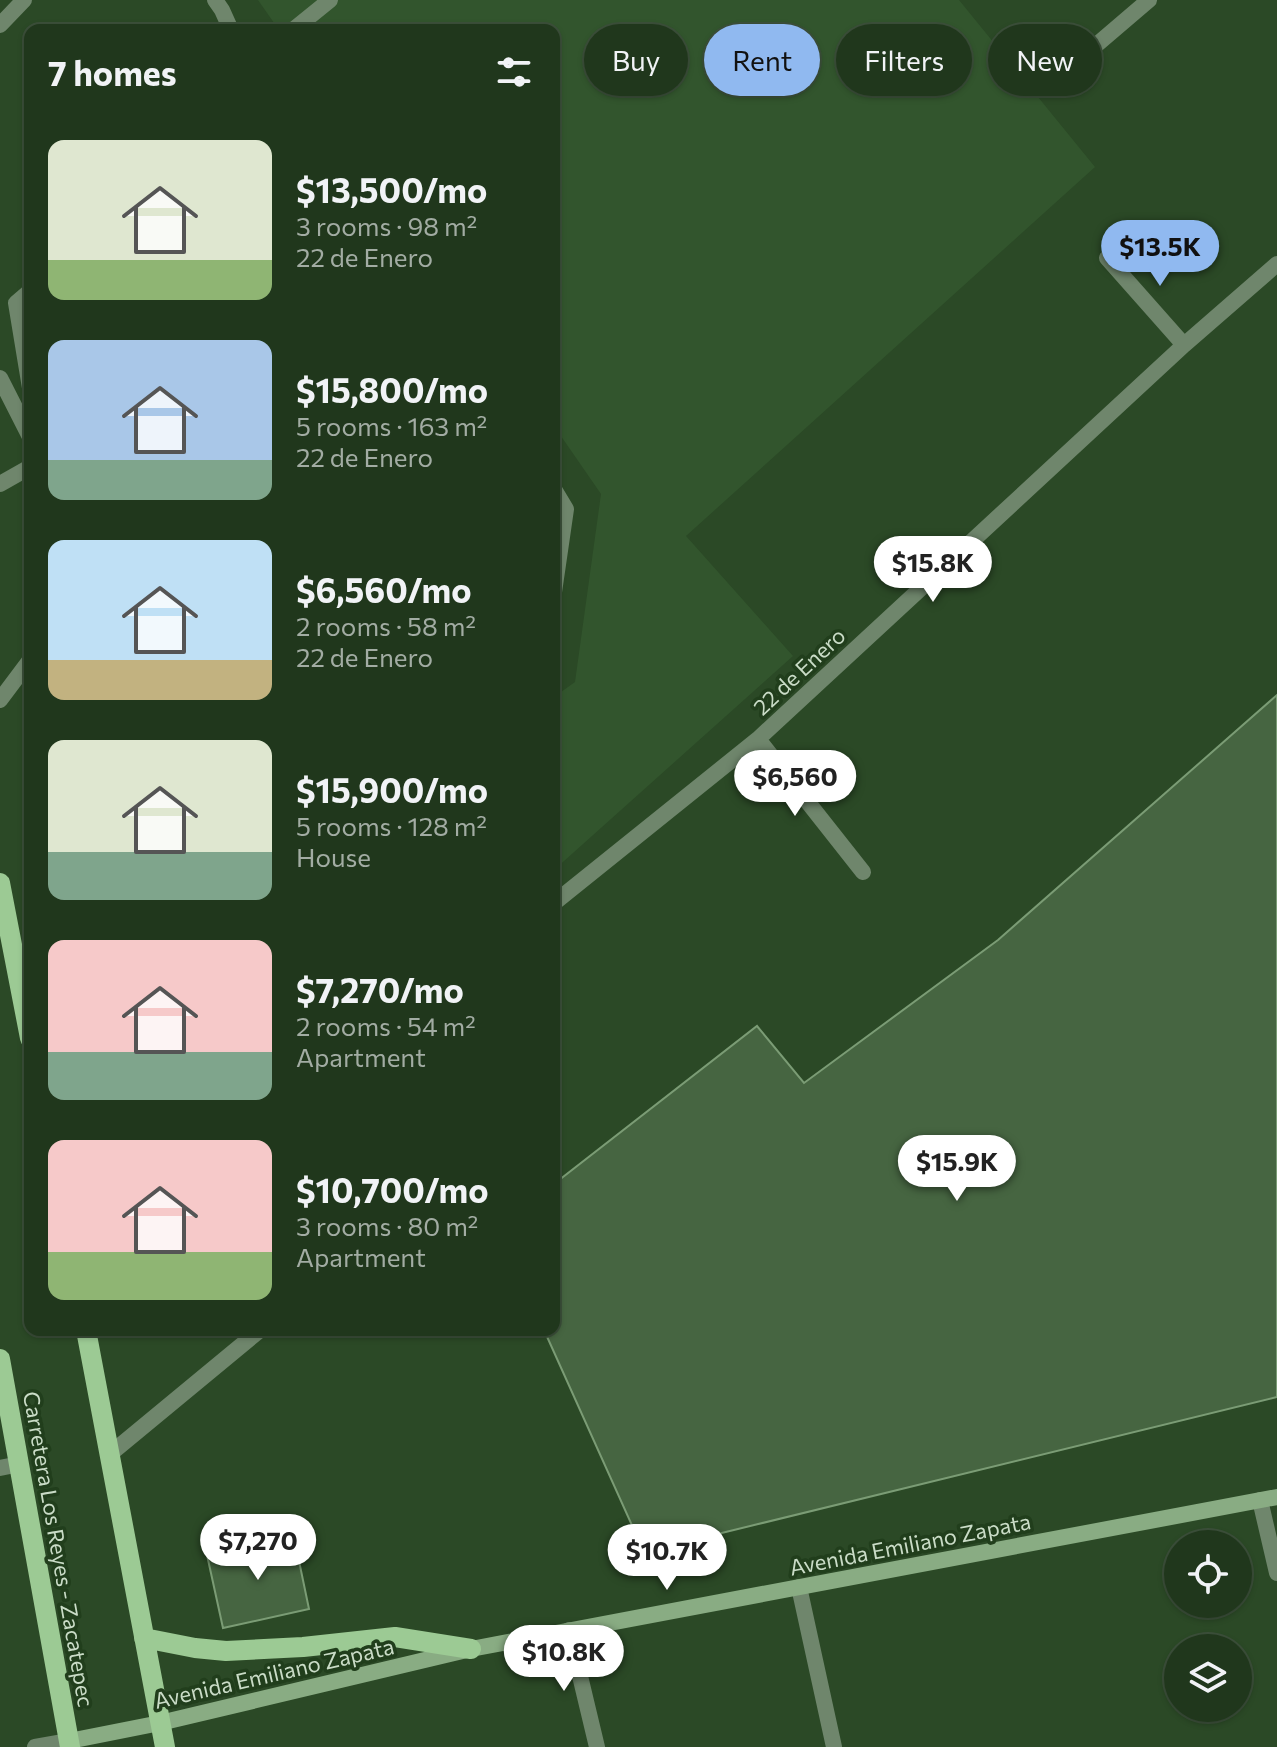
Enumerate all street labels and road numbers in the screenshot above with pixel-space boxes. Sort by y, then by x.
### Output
street label: 22 de Enero [747,622,851,720]
street label: Carretera Los Reyes - Zacatepec [18,1389,100,1709]
street label: Avenida Emiliano Zapata [787,1507,1033,1581]
street label: Avenida Emiliano Zapata [151,1632,397,1714]

